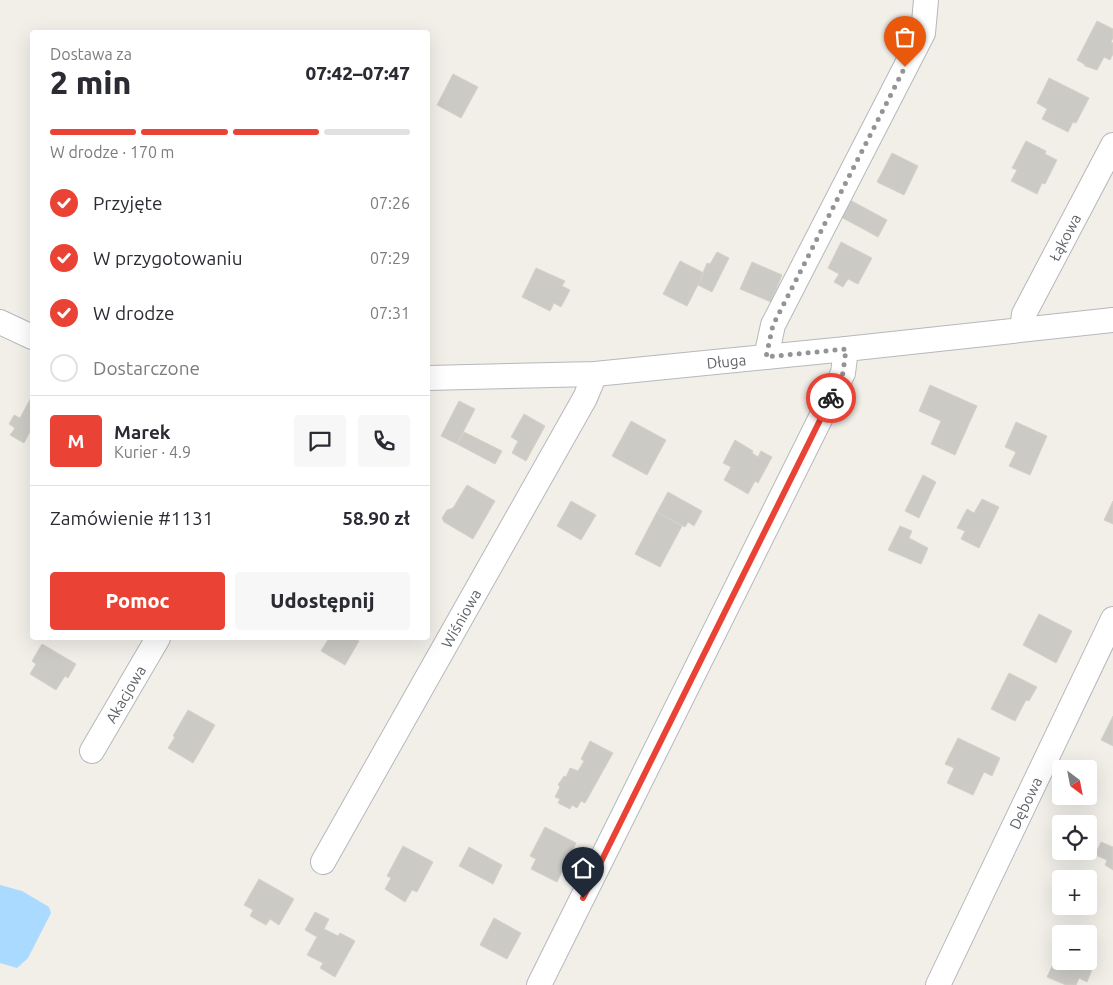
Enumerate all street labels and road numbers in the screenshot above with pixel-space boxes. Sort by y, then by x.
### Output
street label: Łąkowa [1045,211,1084,264]
street label: Długa [706,351,747,371]
street label: Wiśniowa [437,586,484,651]
street label: Akacjowa [102,662,149,726]
street label: Dębowa [1005,774,1045,832]

